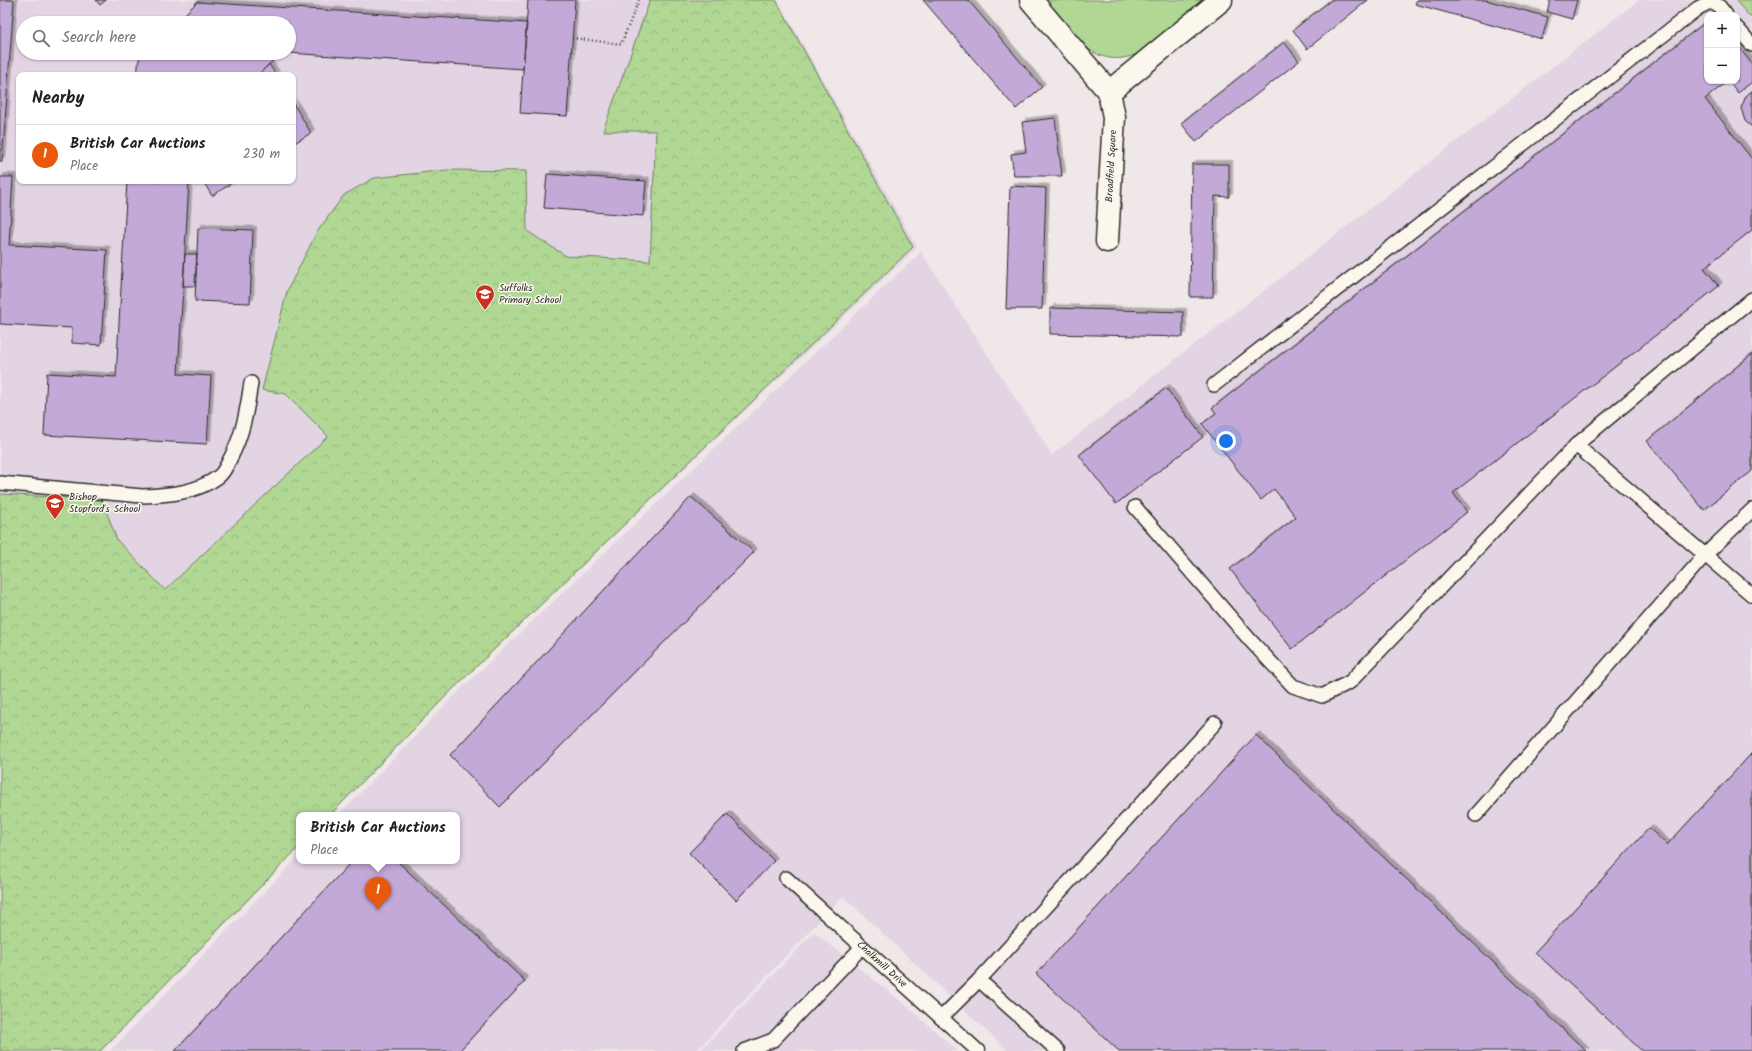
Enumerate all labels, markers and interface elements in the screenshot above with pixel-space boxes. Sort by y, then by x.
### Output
map controls [1704,12,1740,84]
button: + [1704,12,1740,48]
search box [16,16,296,60]
text: Search here [62,26,136,50]
icon: search [30,27,52,49]
button: − [1704,48,1740,84]
text: Nearby [32,85,84,112]
street label: Broadfield Square [1101,129,1121,203]
text: British Car Auctions [70,132,206,156]
text: 1 [43,144,47,165]
text: 230 m [243,144,280,165]
text: Place [70,156,98,177]
place label: Suffolks Primary School [499,280,562,308]
school or university icon: Suffolks Primary School [474,283,496,311]
your location [1216,431,1236,451]
place label: Bishop Stopford's School [69,489,141,517]
school or university icon: Bishop Stopford's School [44,492,66,520]
popup [296,812,460,864]
text: British Car Auctions [310,816,446,840]
text: Place [310,840,338,861]
pin: 1 [365,877,391,910]
street label: Chalkmill Drive [853,937,911,992]

